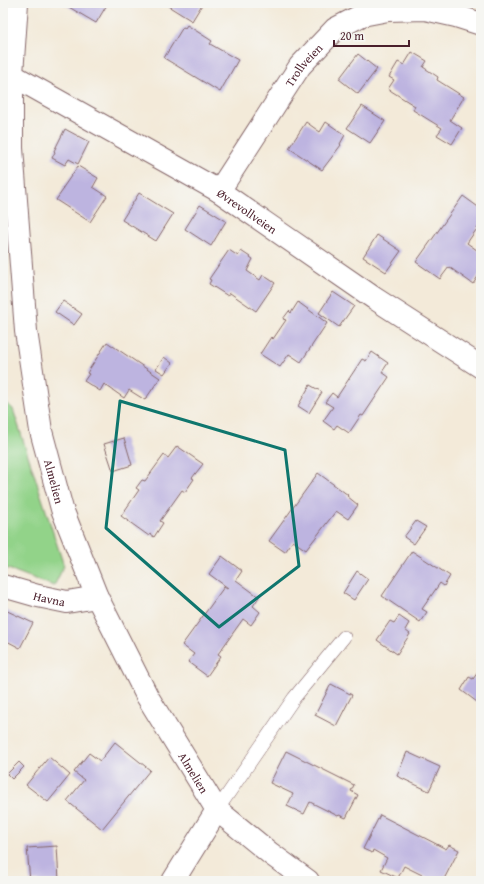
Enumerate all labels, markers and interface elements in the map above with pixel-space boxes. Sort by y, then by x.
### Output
scale bar [334,22,409,48]
text: 20 m [340,27,364,44]
street label: Trollveien [281,39,326,90]
street label: Øvrevollveien [214,184,281,237]
street label: Almelien [40,457,69,506]
street label: Havna [31,587,67,610]
street label: Almelien [175,749,213,796]

